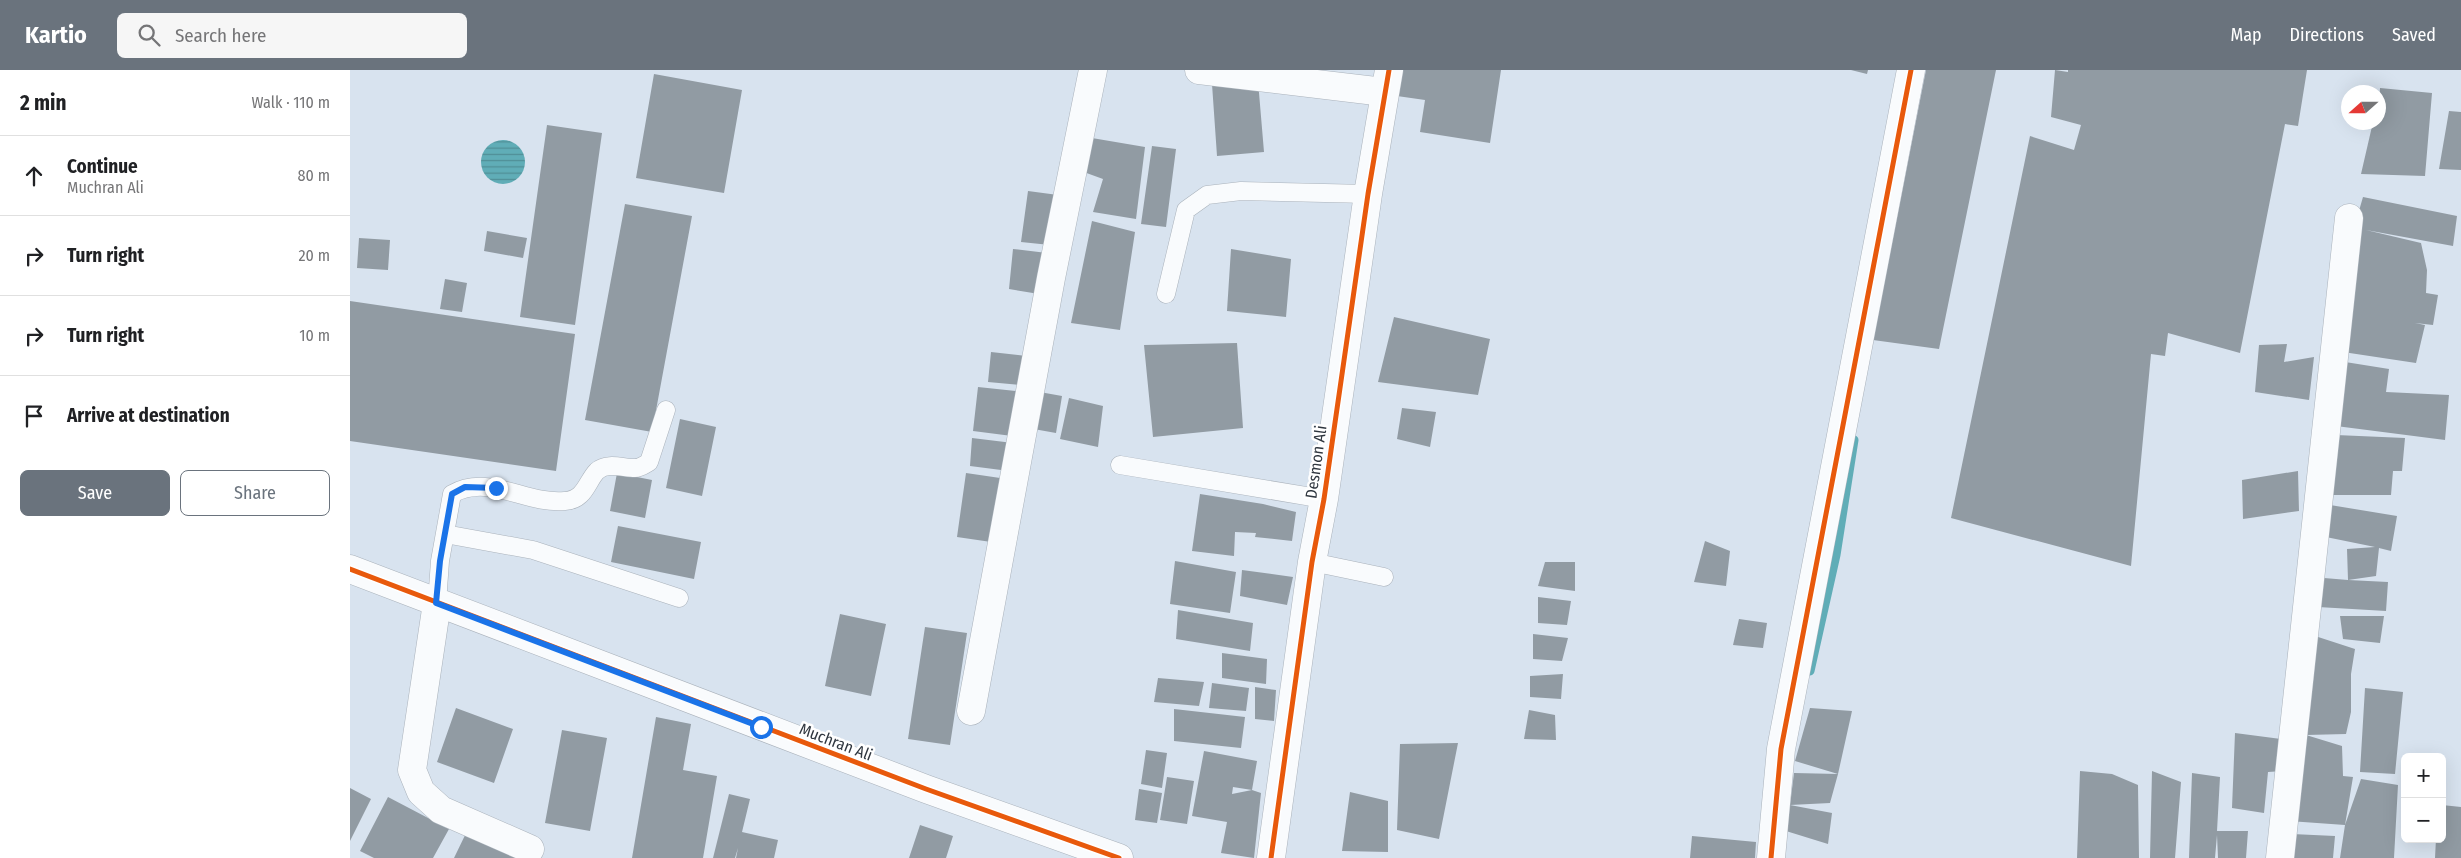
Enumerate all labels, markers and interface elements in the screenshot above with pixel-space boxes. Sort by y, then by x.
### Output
search box [117,13,467,58]
text: Kartio [25,21,87,49]
icon: search [135,21,163,49]
text: Search here [175,24,266,47]
text: Map [2230,24,2262,46]
text: Directions [2290,24,2364,46]
text: Saved [2392,24,2436,46]
north arrow [2341,85,2386,130]
text: 2 min [20,90,67,116]
text: Walk · 110 m [252,93,330,112]
text: Continue [67,155,138,178]
icon: ahead [20,162,48,190]
text: 80 m [298,166,330,185]
text: Muchran Ali [67,178,144,197]
icon: right [20,242,48,270]
text: Turn right [67,244,144,267]
text: 20 m [299,246,330,265]
icon: right [20,322,48,350]
text: Turn right [67,324,144,347]
text: 10 m [299,326,330,345]
icon: arrive [20,402,48,430]
text: Arrive at destination [67,404,230,427]
street label: Desmon Ali [1301,424,1331,500]
button: Save [20,470,170,516]
button: Share [180,470,330,516]
route end [485,477,508,500]
route start [750,716,773,739]
street label: Muchran Ali [797,719,875,765]
map controls [2401,753,2446,843]
button: + [2401,753,2446,798]
button: − [2401,798,2446,843]

